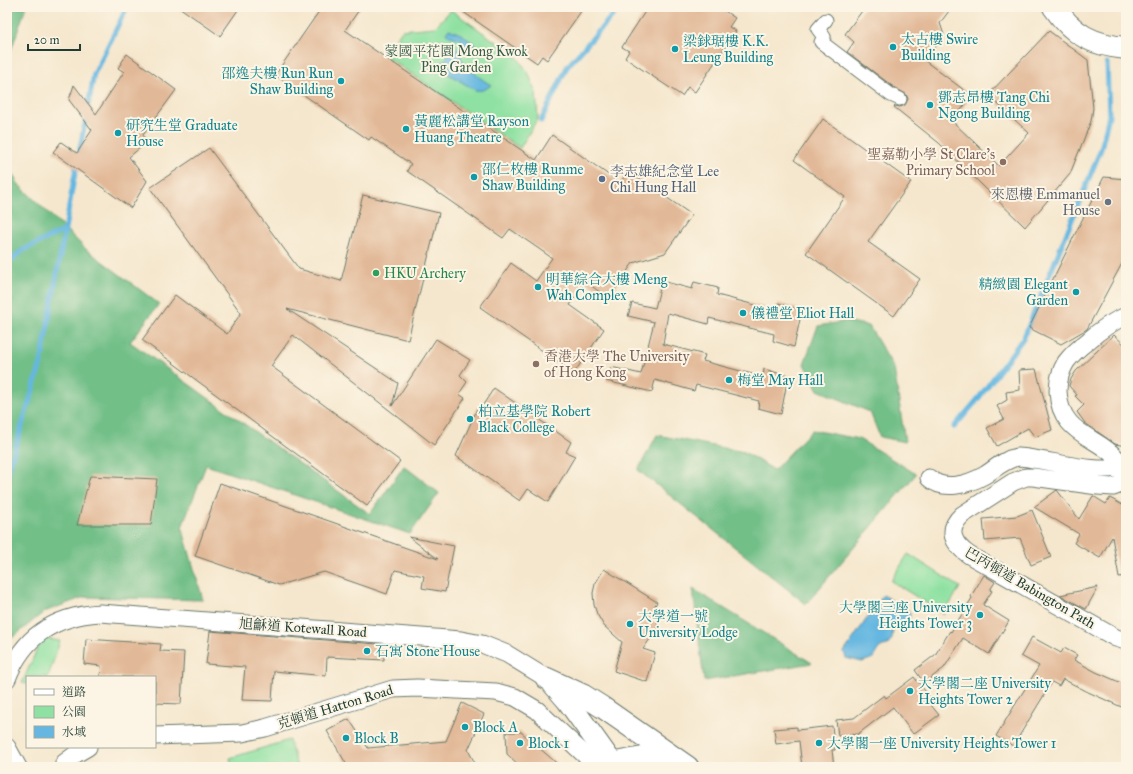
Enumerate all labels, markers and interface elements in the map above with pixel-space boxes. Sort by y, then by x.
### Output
scale bar [28,26,80,52]
place label: 太古樓 Swire Building [901,31,978,64]
text: 20 m [34,33,60,47]
place label: 梁銶琚樓 K.K. Leung Building [683,33,774,66]
marker: 太古樓 Swire Building [888,42,898,52]
park label: 蒙國平花園 Mong Kwok Ping Garden [384,43,528,76]
marker: 梁銶琚樓 K.K. Leung Building [670,44,680,54]
place label: 邵逸夫樓 Run Run Shaw Building [221,65,333,98]
marker: 邵逸夫樓 Run Run Shaw Building [336,76,346,86]
place label: 鄧志昂樓 Tang Chi Ngong Building [938,89,1050,122]
marker: 鄧志昂樓 Tang Chi Ngong Building [925,100,935,110]
place label: 黃麗松講堂 Rayson Huang Theatre [414,113,529,146]
place label: 研究生堂 Graduate House [126,117,238,150]
marker: 黃麗松講堂 Rayson Huang Theatre [401,124,411,134]
marker: 研究生堂 Graduate House [113,128,123,138]
place label: 聖嘉勒小學 St Clare's Primary School [867,146,995,179]
marker: 聖嘉勒小學 St Clare's Primary School [998,157,1008,167]
place label: 邵仁枚樓 Runme Shaw Building [482,161,583,194]
place label: 李志雄紀念堂 Lee Chi Hung Hall [610,163,719,196]
marker: 邵仁枚樓 Runme Shaw Building [469,172,479,182]
marker: 李志雄紀念堂 Lee Chi Hung Hall [597,174,607,184]
place label: 來恩樓 Emmanuel House [991,186,1100,219]
marker: 來恩樓 Emmanuel House [1103,197,1113,207]
place label: HKU Archery [384,265,466,282]
marker: HKU Archery [371,268,381,278]
place label: 明華綜合大樓 Meng Wah Complex [546,271,668,304]
place label: 精緻園 Elegant Garden [978,276,1068,309]
marker: 明華綜合大樓 Meng Wah Complex [533,282,543,292]
marker: 精緻園 Elegant Garden [1071,287,1081,297]
place label: 儀禮堂 Eliot Hall [751,305,855,322]
marker: 儀禮堂 Eliot Hall [738,308,748,318]
place label: 香港大學 The University of Hong Kong [544,348,690,381]
marker: 香港大學 The University of Hong Kong [531,359,541,369]
place label: 梅堂 May Hall [737,372,824,389]
marker: 梅堂 May Hall [724,375,734,385]
place label: 柏立基學院 Robert Black College [478,403,591,436]
marker: 柏立基學院 Robert Black College [465,414,475,424]
street label: 巴丙頓道 Babington Path [962,544,1099,632]
place label: 大學閣三座 University Heights Tower 3 [839,599,972,632]
place label: 大學道一號 University Lodge [638,608,738,641]
marker: 大學閣三座 University Heights Tower 3 [975,610,985,620]
street label: 旭龢道 Kotewall Road [238,615,368,641]
marker: 大學道一號 University Lodge [625,619,635,629]
place label: 石寓 Stone House [375,643,480,660]
marker: 石寓 Stone House [362,646,372,656]
place label: 大學閣二座 University Heights Tower 2 [918,675,1051,708]
legend [26,676,156,748]
street label: 克頓道 Hatton Road [275,681,395,733]
text: 道路 [62,685,86,699]
marker: 大學閣二座 University Heights Tower 2 [905,686,915,696]
text: 公園 [62,705,86,719]
place label: Block A [473,719,519,736]
marker: Block A [460,722,470,732]
text: 水域 [62,725,86,739]
place label: Block B [354,730,399,747]
marker: Block B [341,733,351,743]
place label: Block 1 [528,735,570,752]
place label: 大學閣一座 University Heights Tower 1 [827,735,1057,752]
marker: Block 1 [515,738,525,748]
marker: 大學閣一座 University Heights Tower 1 [814,738,824,748]

